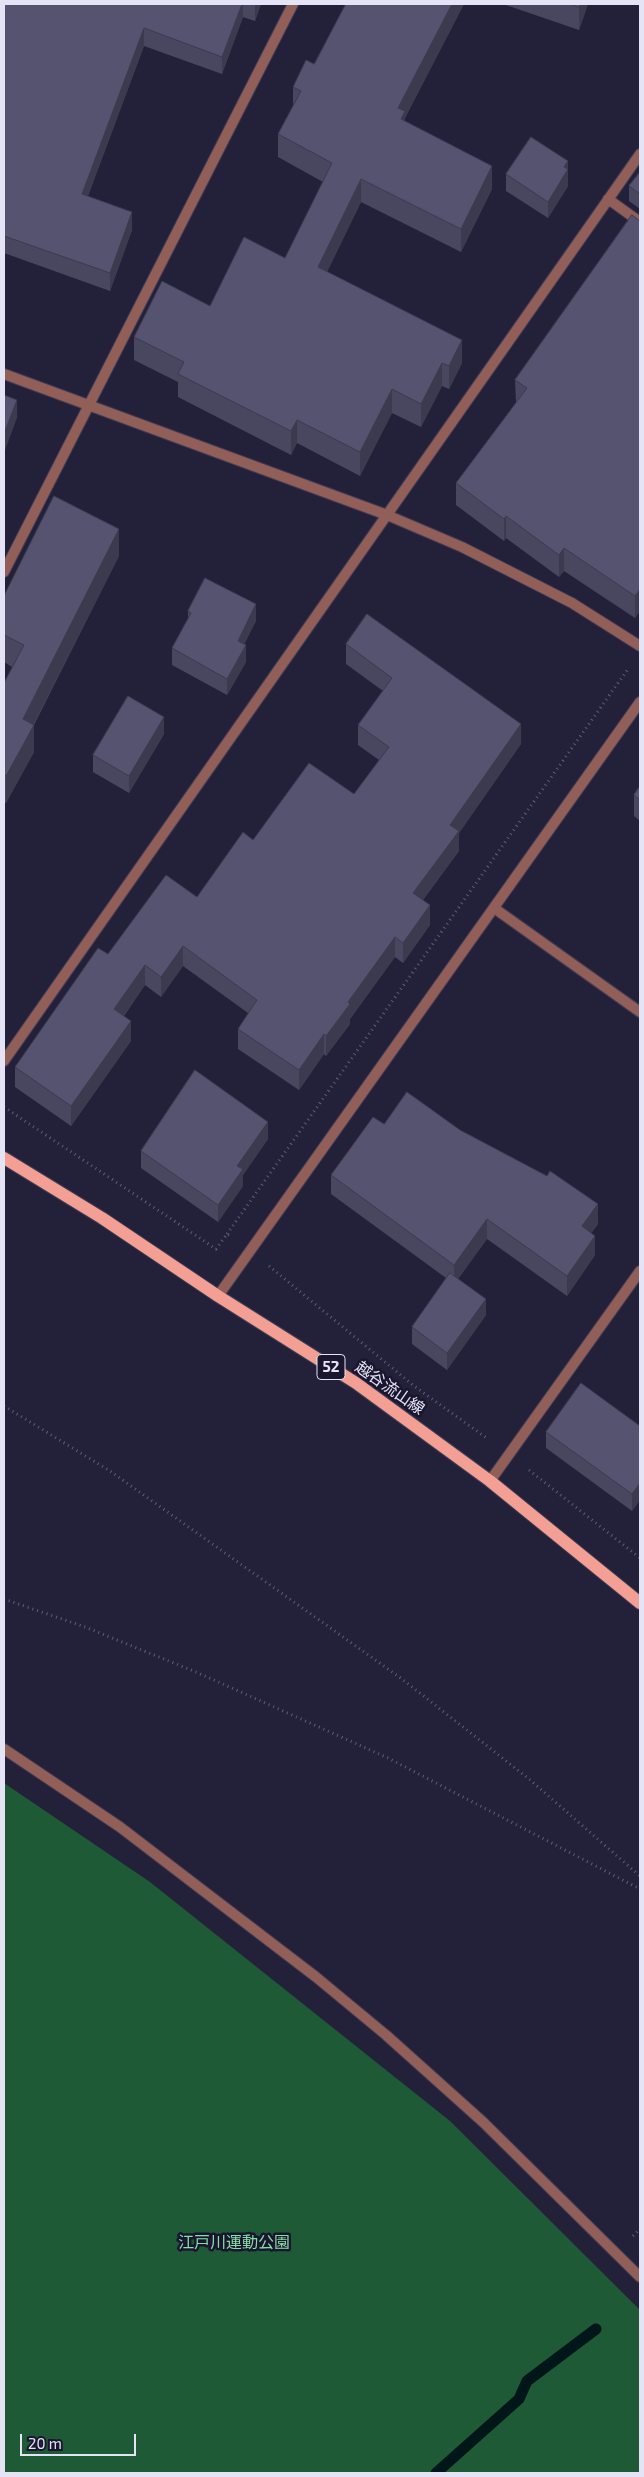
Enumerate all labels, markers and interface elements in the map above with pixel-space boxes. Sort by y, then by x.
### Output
road number: 52 [317,1354,345,1380]
street label: 越谷流山線 [352,1357,428,1419]
park label: 江戸川運動公園 [178,2233,290,2253]
scale bar [22,2424,139,2456]
text: 20 m [28,2434,62,2452]

